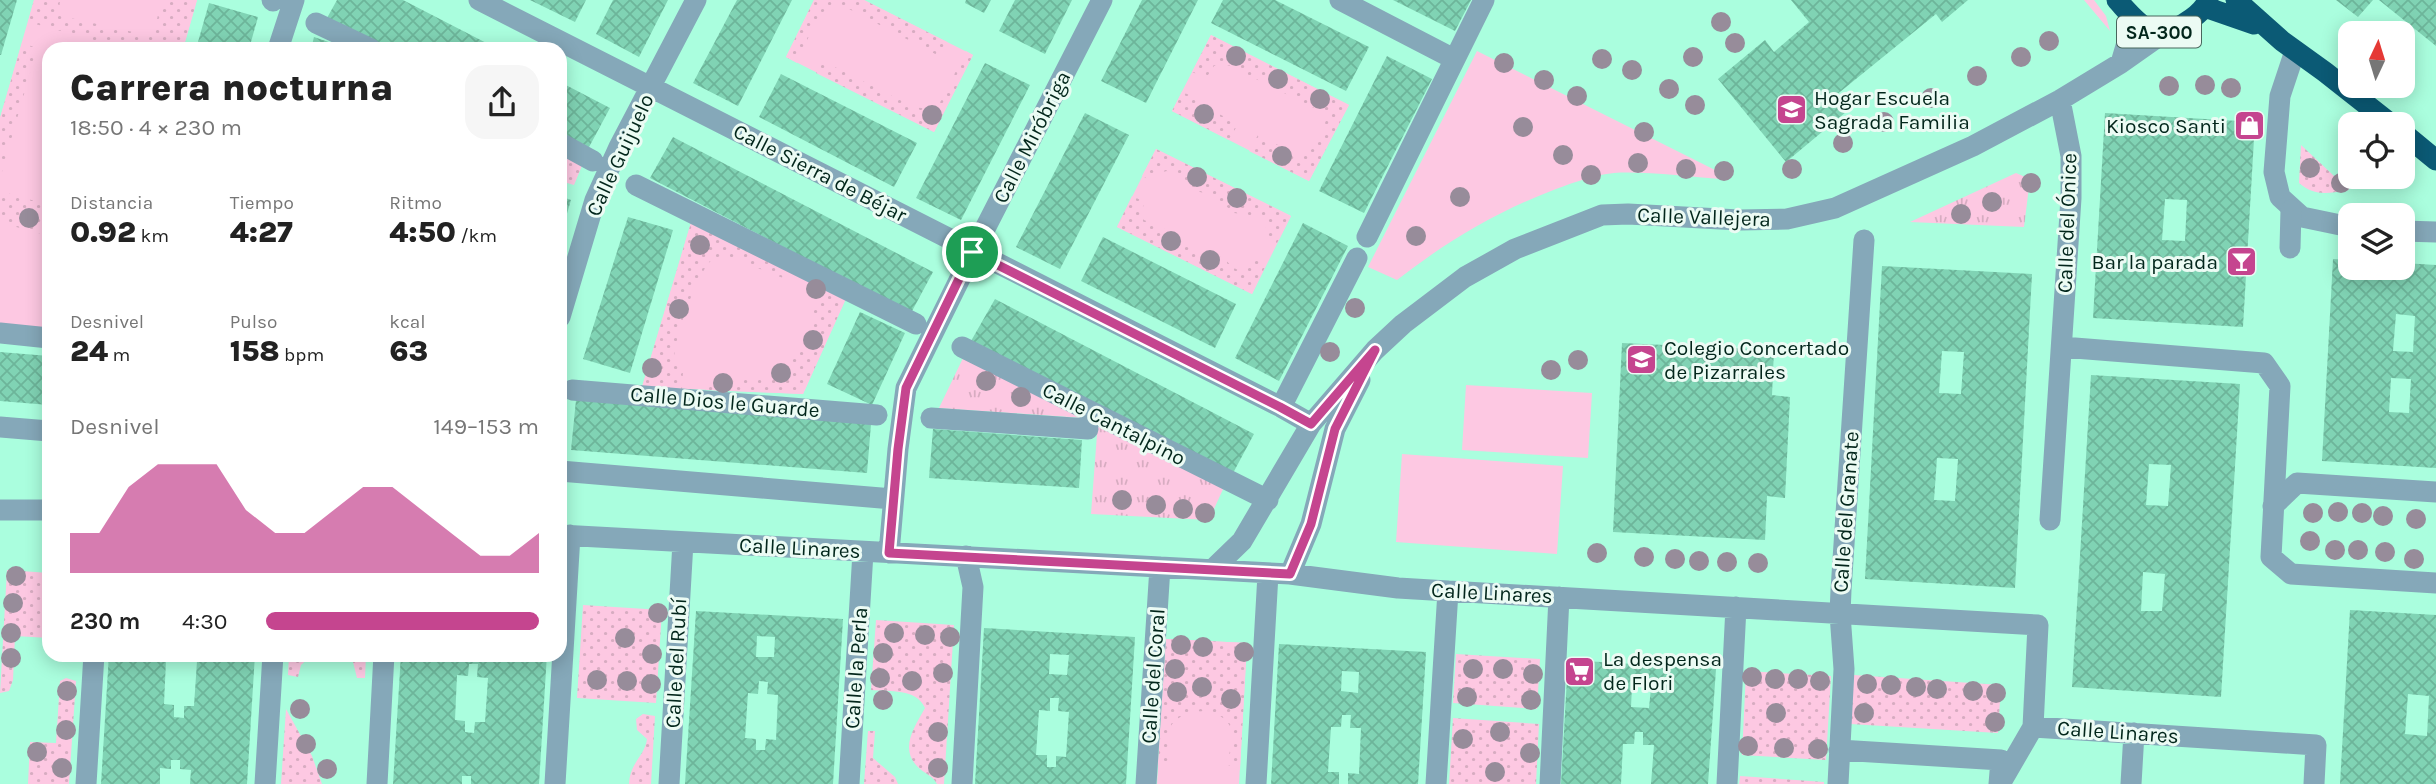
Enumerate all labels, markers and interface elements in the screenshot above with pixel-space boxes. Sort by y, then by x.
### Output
road number: SA-300 [2117,16,2201,48]
north arrow [2338,21,2415,98]
map controls [2338,21,2415,280]
text: Carrera nocturna [70,65,394,110]
button: share [465,65,539,139]
street label: Calle Miróbriga [988,67,1076,207]
place label: Hogar Escuela Sagrada Familia [1814,86,1970,134]
street label: Calle Guijuelo [581,90,659,220]
school or university icon: Hogar Escuela Sagrada Familia [1774,93,1808,127]
shop icon: Kiosco Santi [2232,109,2266,143]
button: locate [2338,112,2415,189]
text: 18:50 · 4 × 230 m [70,114,242,141]
place label: Kiosco Santi [2106,114,2226,138]
street label: Calle Sierra de Béjar [729,119,911,227]
street label: Calle del Ónice [2053,153,2081,293]
text: Distancia [70,192,153,214]
text: Tiempo [230,192,294,214]
text: Ritmo [389,192,442,214]
street label: Calle Vallejera [1637,203,1771,231]
button: layers [2338,203,2415,280]
text: 0.92 [70,214,136,250]
text: 4:27 [230,214,293,250]
text: 4:50 [389,214,456,250]
pin [942,222,1002,282]
text: km [136,225,169,247]
text: /km [456,225,497,247]
icon: arrive [953,233,991,271]
bar icon: Bar la parada [2224,245,2258,279]
place label: Bar la parada [2091,250,2218,274]
text: Desnivel [70,311,144,333]
text: Pulso [230,311,277,333]
text: kcal [389,311,426,333]
text: 24 [70,333,108,369]
text: 158 [230,333,280,369]
text: 63 [389,333,428,369]
place label: Colegio Concertado de Pizarrales [1664,336,1849,384]
school or university icon: Colegio Concertado de Pizarrales [1624,343,1658,377]
text: m [108,344,130,366]
text: bpm [280,344,324,366]
street label: Calle Cantalpino [1039,378,1189,470]
street label: Calle Dios le Guarde [629,382,821,422]
text: Desnivel [70,413,160,440]
text: 149–153 m [433,413,539,440]
street label: Calle del Granate [1828,431,1864,593]
street label: Calle Linares [739,533,861,563]
street label: Calle Linares [1431,578,1553,608]
street label: Calle del Rubí [661,597,691,729]
street label: Calle la Perla [840,606,872,730]
text: 230 m [70,608,140,635]
text: 4:30 [182,608,227,635]
street label: Calle del Coral [1136,608,1170,744]
place label: La despensa de Flori [1603,647,1722,695]
supermarket icon: La despensa de Flori [1563,654,1597,688]
street label: Calle Linares [2056,716,2180,748]

